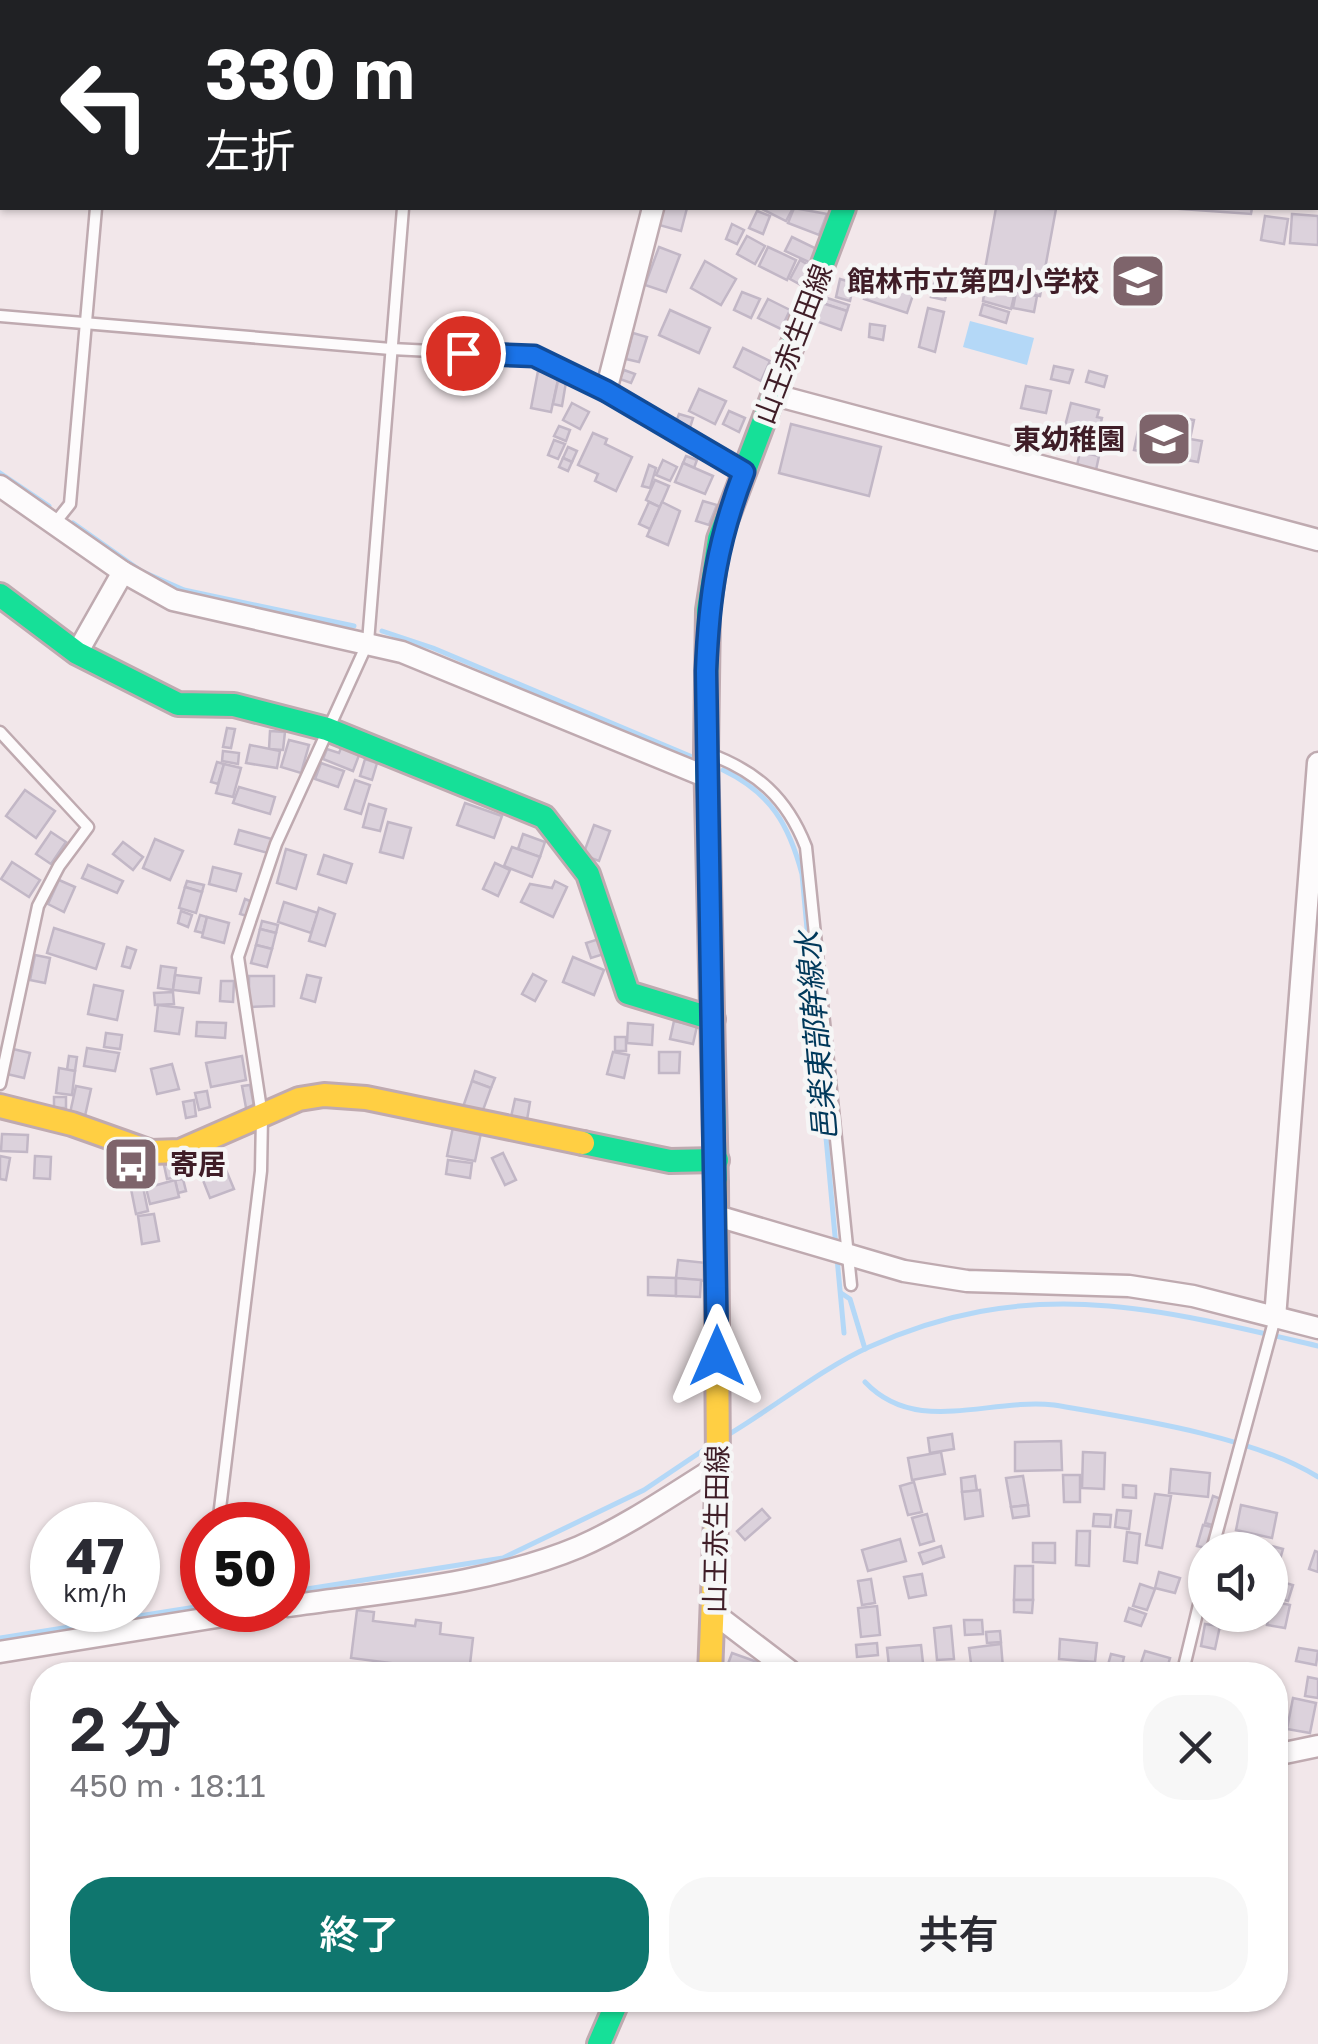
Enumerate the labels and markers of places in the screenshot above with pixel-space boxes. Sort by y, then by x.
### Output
school or university icon: 館林市立第四小学校 [1108,251,1168,311]
place label: 館林市立第四小学校 [847,264,1099,297]
pin [421,311,506,396]
school or university icon: 東幼稚園 [1134,409,1194,469]
place label: 東幼稚園 [1013,422,1125,455]
bus stop icon: 寄居 [101,1134,161,1194]
place label: 寄居 [170,1147,226,1180]

